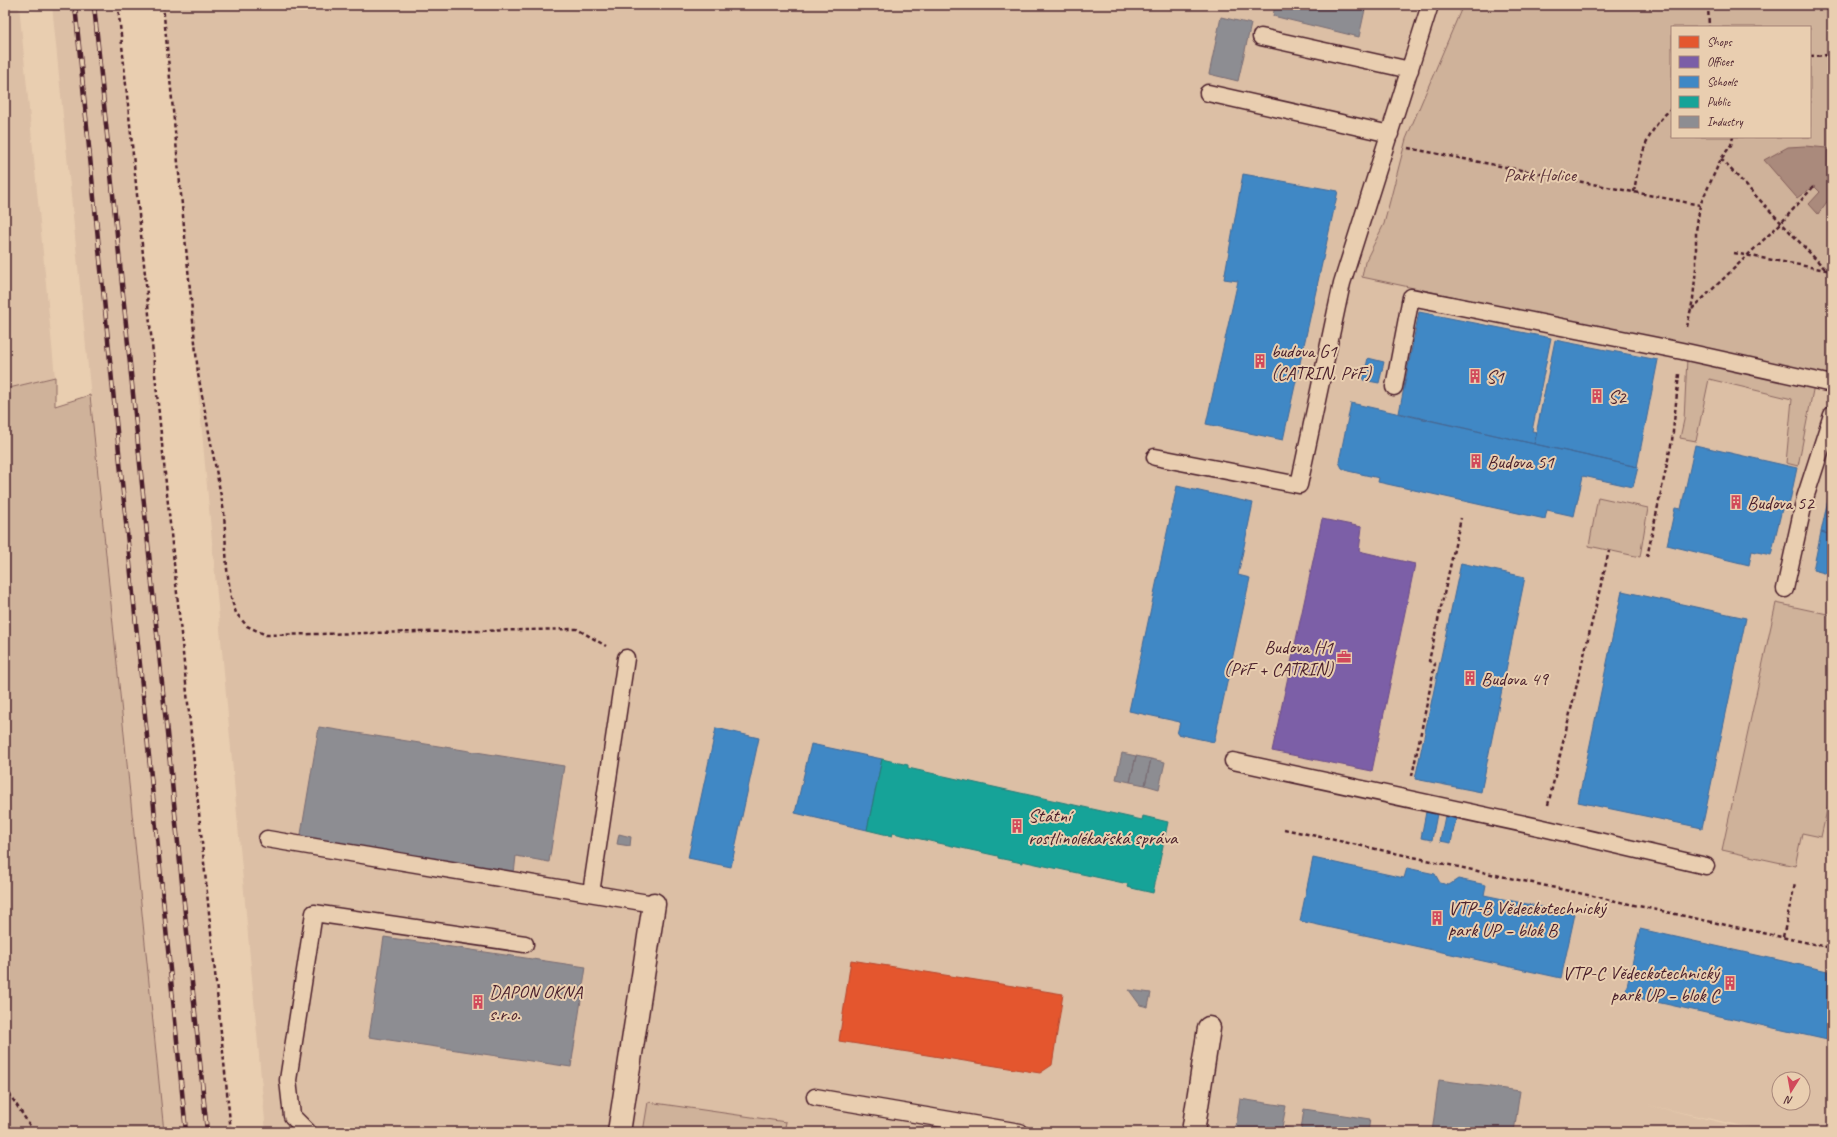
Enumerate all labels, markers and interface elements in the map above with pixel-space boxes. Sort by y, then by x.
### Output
legend [1671,26,1811,138]
text: Shops [1707,34,1732,50]
text: Offices [1707,54,1734,70]
text: Schools [1707,74,1739,90]
text: Public [1707,94,1731,110]
text: Industry [1707,114,1744,130]
park label: Park Holice [1504,163,1578,187]
place label: budova G1 (CATRIN, PřF) [1271,339,1373,385]
building icon: budova G1 (CATRIN, PřF) [1252,353,1268,369]
place label: S1 [1486,365,1505,389]
building icon: S1 [1467,368,1483,384]
place label: S2 [1608,385,1627,409]
building icon: S2 [1589,388,1605,404]
place label: Budova 51 [1487,450,1555,474]
building icon: Budova 51 [1468,453,1484,469]
place label: Budova 52 [1747,491,1815,515]
building icon: Budova 52 [1728,494,1744,510]
place label: Budova H1 (PřF + CATRIN) [1224,635,1335,681]
office icon: Budova H1 (PřF + CATRIN) [1336,649,1352,665]
place label: Budova 49 [1481,667,1549,691]
building icon: Budova 49 [1462,670,1478,686]
place label: Státní rostlinolékařská správa [1028,804,1179,850]
building icon: Státní rostlinolékařská správa [1009,818,1025,834]
place label: VTP-B Vědeckotechnický park UP – blok B [1448,896,1608,942]
building icon: VTP-B Vědeckotechnický park UP – blok B [1429,910,1445,926]
place label: VTP-C Vědeckotechnický park UP – blok C [1562,961,1722,1007]
building icon: VTP-C Vědeckotechnický park UP – blok C [1722,975,1738,991]
place label: DAPON OKNA s.r.o. [489,980,584,1026]
building icon: DAPON OKNA s.r.o. [470,994,486,1010]
north arrow [1771,1071,1811,1111]
text: N [1782,1093,1794,1108]

